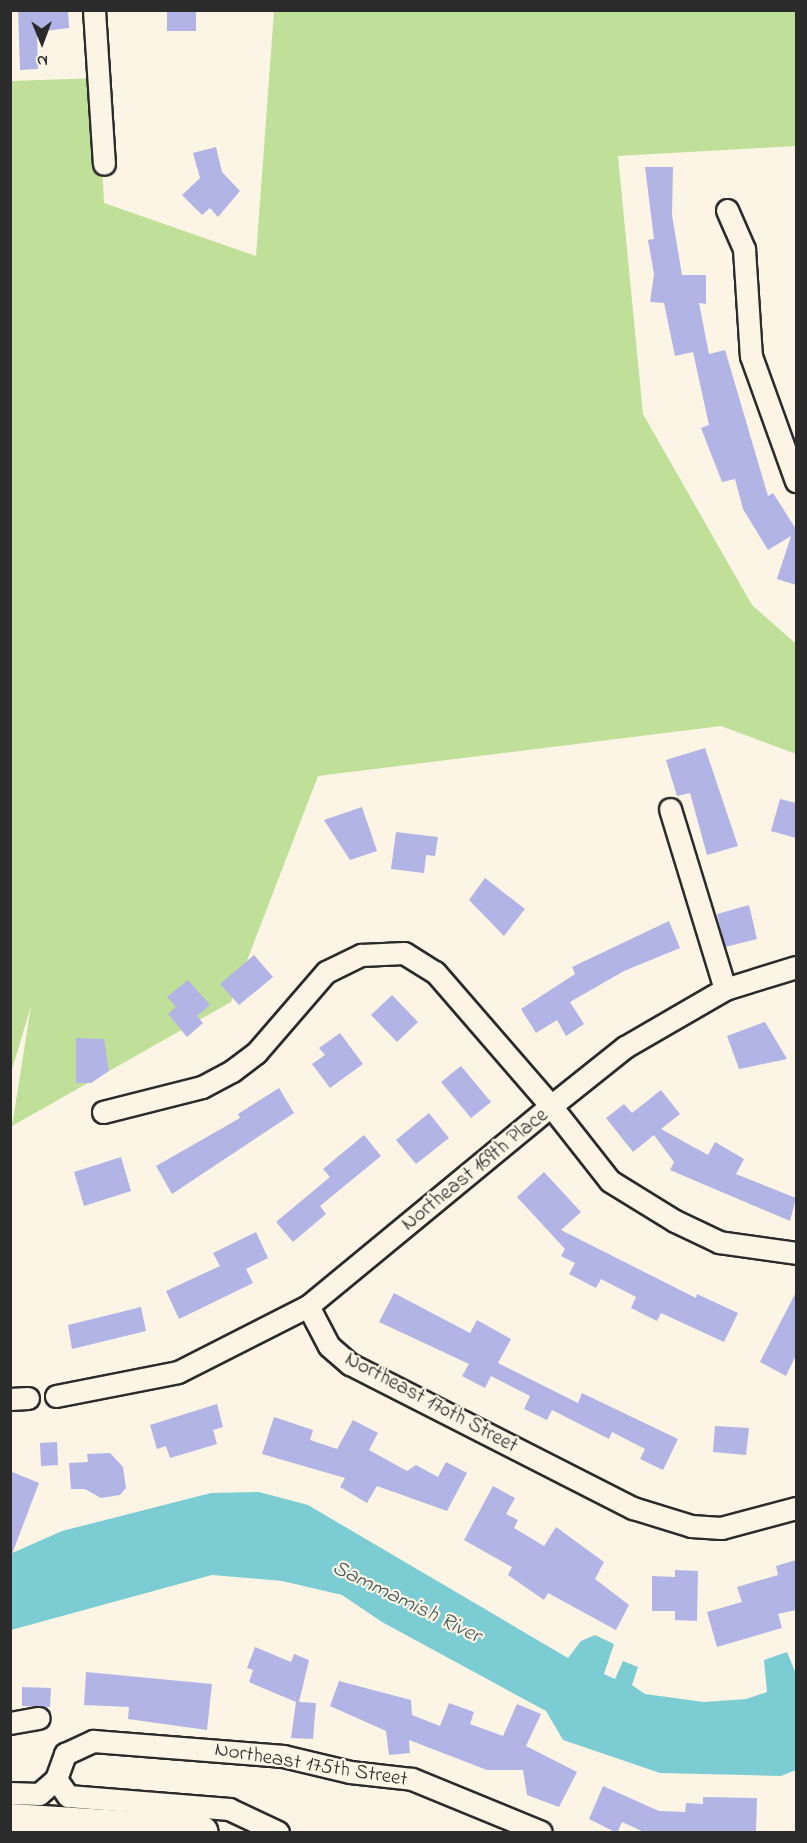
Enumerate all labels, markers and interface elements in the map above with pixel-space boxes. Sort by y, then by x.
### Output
north arrow [12,12,72,72]
text: N [37,48,48,72]
street label: Northeast 169th Place [397,1103,553,1237]
street label: Northeast 170th Street [340,1347,522,1459]
water label: Sammamish River [327,1556,485,1650]
street label: Northeast 175th Street [213,1737,409,1793]

